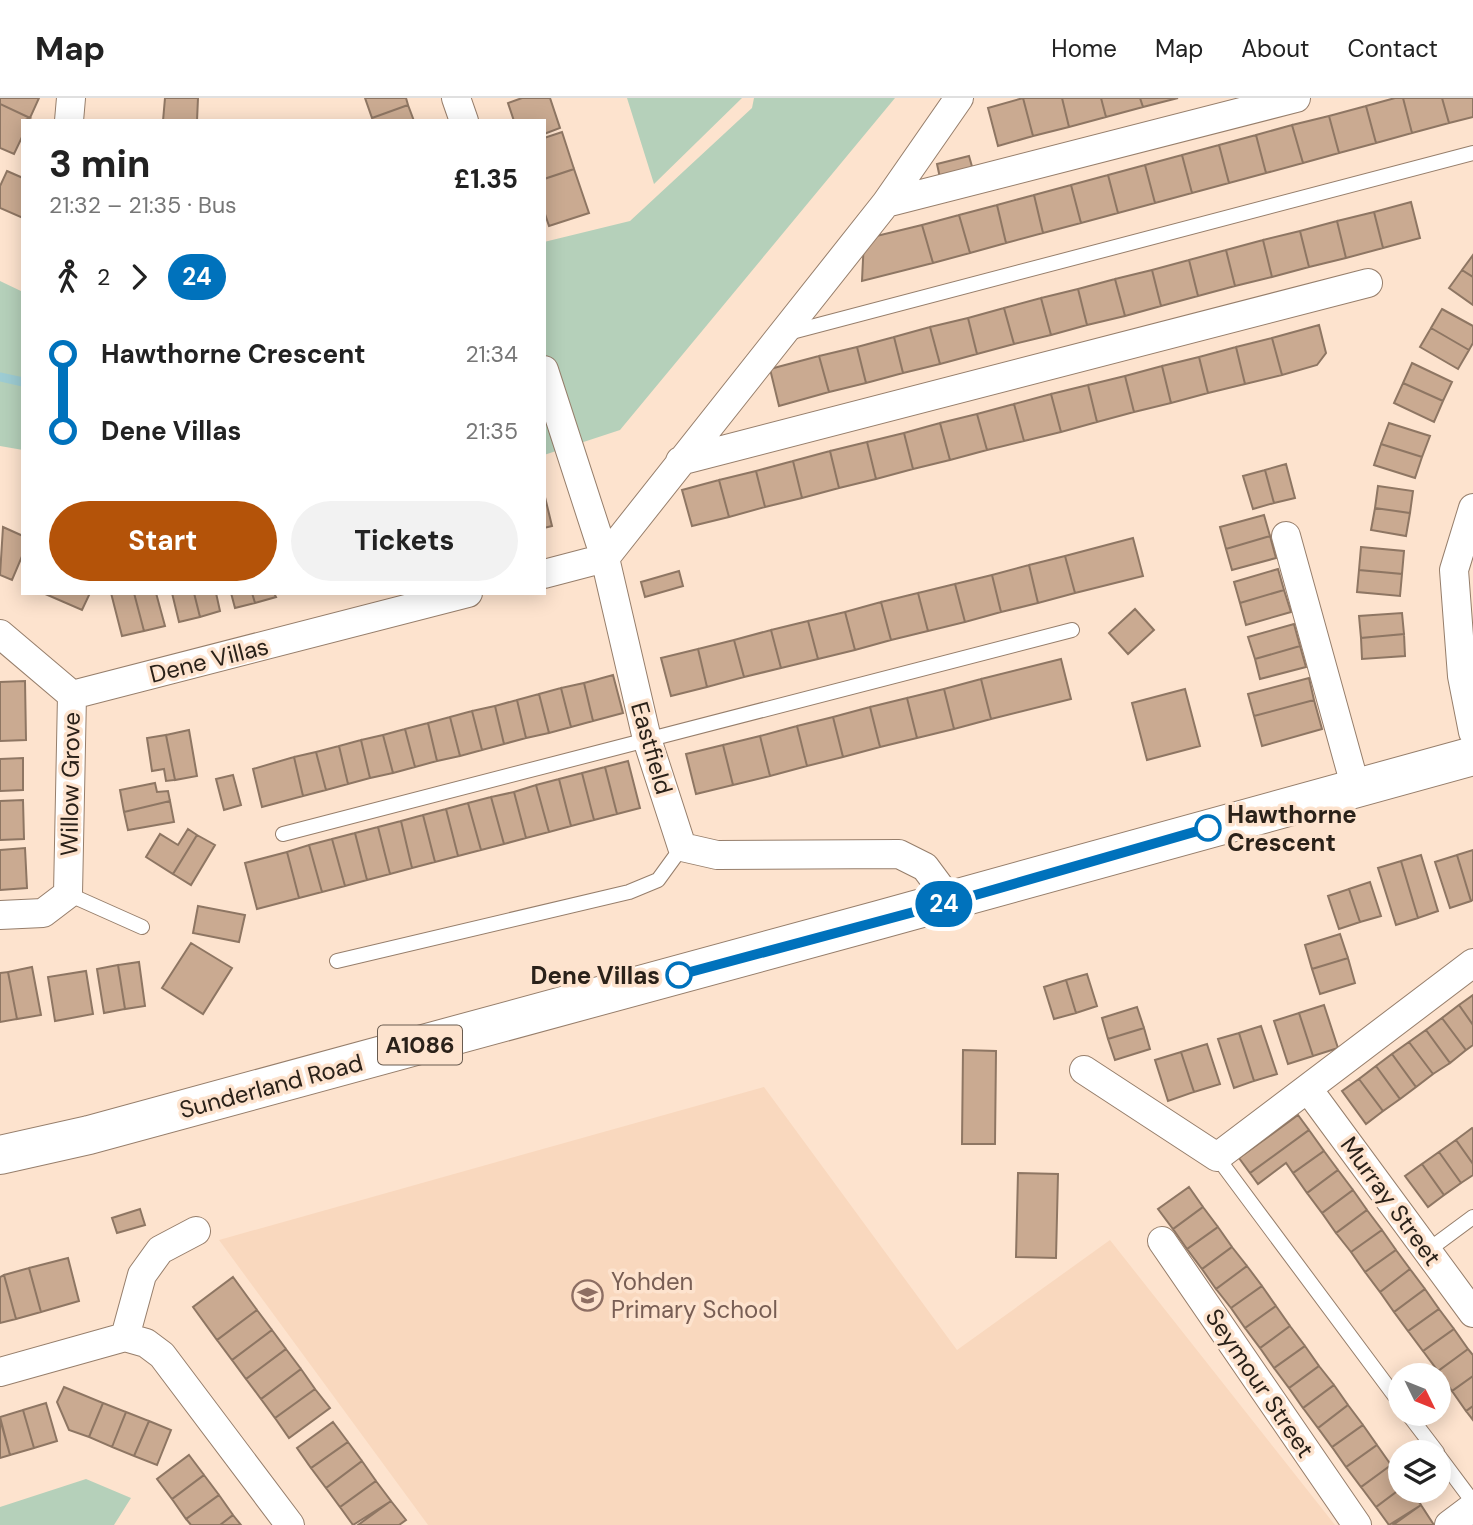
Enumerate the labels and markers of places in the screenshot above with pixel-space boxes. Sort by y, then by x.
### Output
place label: Hawthorne Crescent [1227,799,1357,858]
marker: Hawthorne Crescent [1195,815,1221,841]
place label: Dene Villas [531,960,660,991]
marker: Dene Villas [666,962,692,988]
place label: Yohden Primary School [611,1266,778,1325]
school or university icon: Yohden Primary School [571,1278,605,1312]

